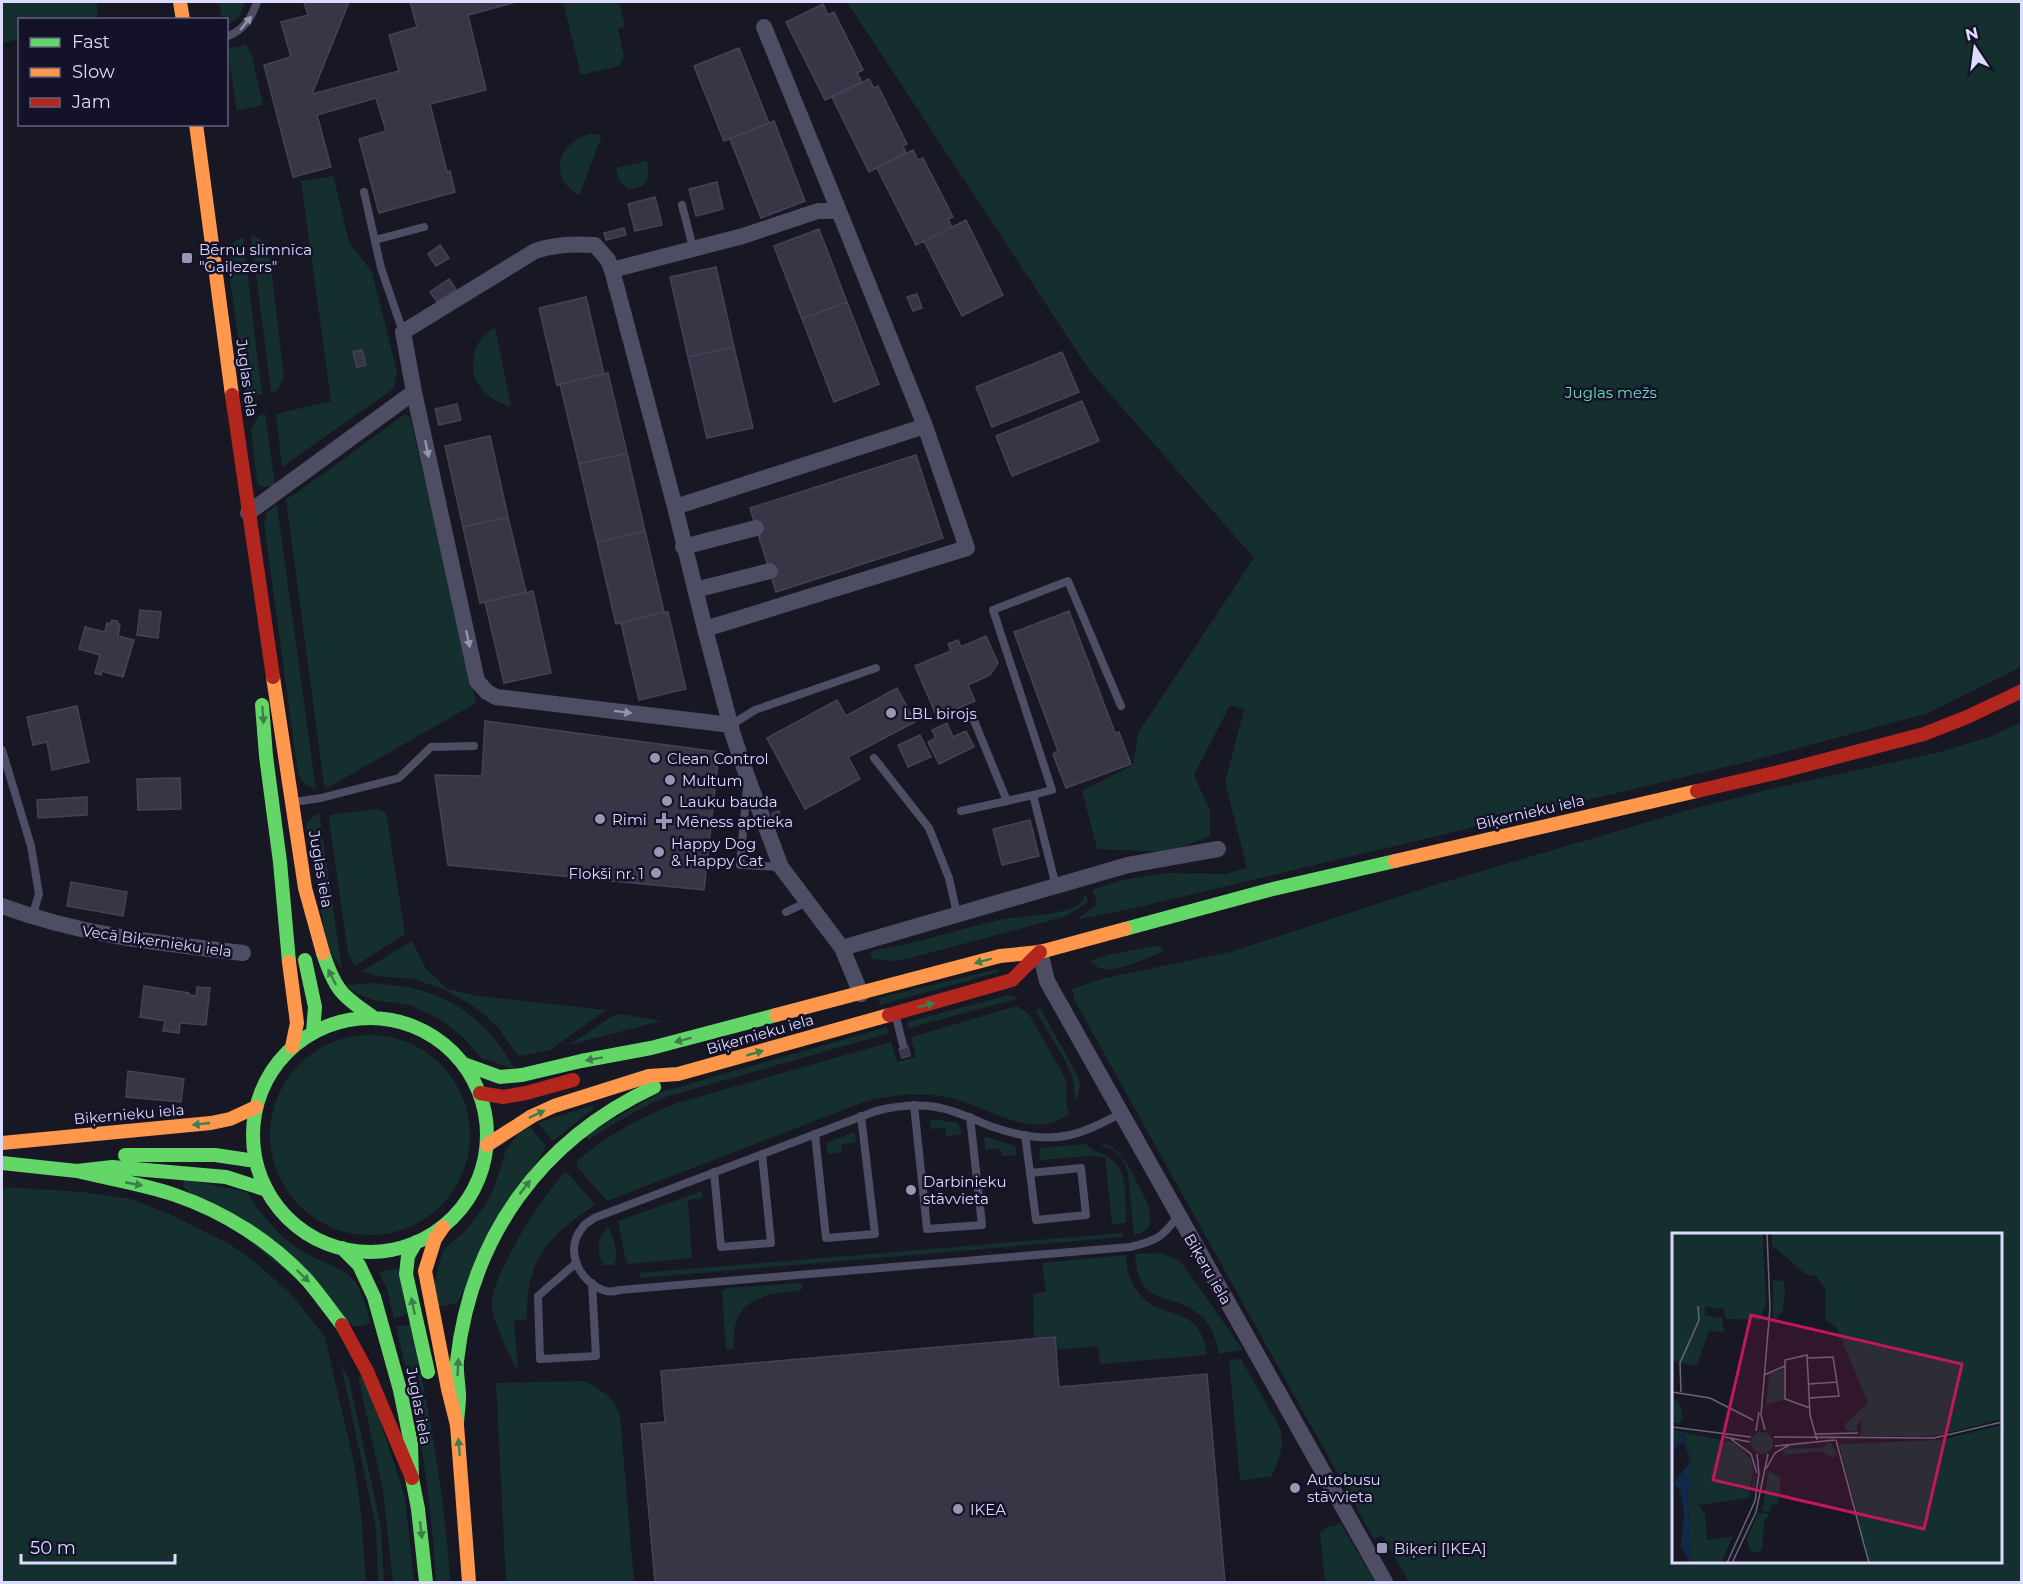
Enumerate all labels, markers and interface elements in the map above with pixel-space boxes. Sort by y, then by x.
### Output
one-way arrow [239,15,252,31]
legend [18,18,228,126]
north arrow [1945,18,2005,78]
text: N [1963,23,1980,45]
text: Fast [72,31,110,53]
text: Slow [72,61,115,83]
text: Jam [71,91,111,113]
place label: Bērnu slimnīca "Gaiļezers" [199,240,312,277]
marker: Bērnu slimnīca "Gaiļezers" [180,251,194,265]
street label: Juglas iela [232,337,262,418]
park label: Juglas mežs [1564,383,1657,402]
one-way arrow [423,440,432,459]
one-way arrow [464,630,474,649]
place label: LBL birojs [903,704,977,723]
one-way arrow [258,705,267,724]
marker: LBL birojs [884,706,898,720]
one-way arrow [613,707,632,717]
place label: Clean Control [667,749,769,768]
marker: Clean Control [648,751,662,765]
place label: Multum [682,771,742,790]
marker: Multum [663,773,677,787]
street label: Biķernieku iela [1474,790,1586,835]
place label: Lauku bauda [679,792,778,811]
marker: Lauku bauda [660,794,674,808]
place label: Rimi [612,810,647,829]
marker: Rimi [593,812,607,826]
place label: Mēness aptieka [676,812,793,831]
marker: Mēness aptieka [657,814,671,828]
street label: Juglas iela [305,828,337,909]
place label: Happy Dog & Happy Cat [671,834,764,870]
marker: Happy Dog & Happy Cat [652,845,666,859]
place label: Flokši nr. 1 [569,864,644,883]
marker: Flokši nr. 1 [649,866,663,880]
street label: Vecā Biķernieku iela [81,921,233,962]
one-way arrow [973,956,992,966]
one-way arrow [328,969,337,986]
one-way arrow [917,1000,935,1009]
street label: Biķernieku iela [704,1010,816,1059]
one-way arrow [674,1036,692,1046]
one-way arrow [746,1048,764,1057]
one-way arrow [584,1055,603,1064]
street label: Biķernieku iela [73,1100,185,1129]
one-way arrow [528,1110,545,1119]
one-way arrow [191,1119,210,1129]
place label: Darbinieku stāvvieta [923,1172,1006,1208]
one-way arrow [519,1179,532,1195]
one-way arrow [125,1180,144,1189]
marker: Darbinieku stāvvieta [904,1183,918,1197]
street label: Biķeru iela [1179,1230,1236,1308]
inset map [1672,1233,2002,1563]
one-way arrow [295,1269,310,1283]
one-way arrow [408,1296,417,1315]
one-way arrow [453,1357,462,1376]
street label: Juglas iela [402,1365,436,1446]
one-way arrow [454,1437,464,1456]
place label: Autobusu stāvvieta [1307,1470,1381,1506]
marker: Autobusu stāvvieta [1288,1481,1302,1495]
place label: IKEA [970,1500,1006,1519]
marker: IKEA [951,1502,965,1516]
one-way arrow [416,1521,426,1540]
scale bar [21,1527,176,1565]
text: 50 m [30,1537,76,1559]
place label: Biķeri [IKEA] [1394,1539,1486,1559]
marker: Biķeri [IKEA] [1375,1541,1389,1555]

